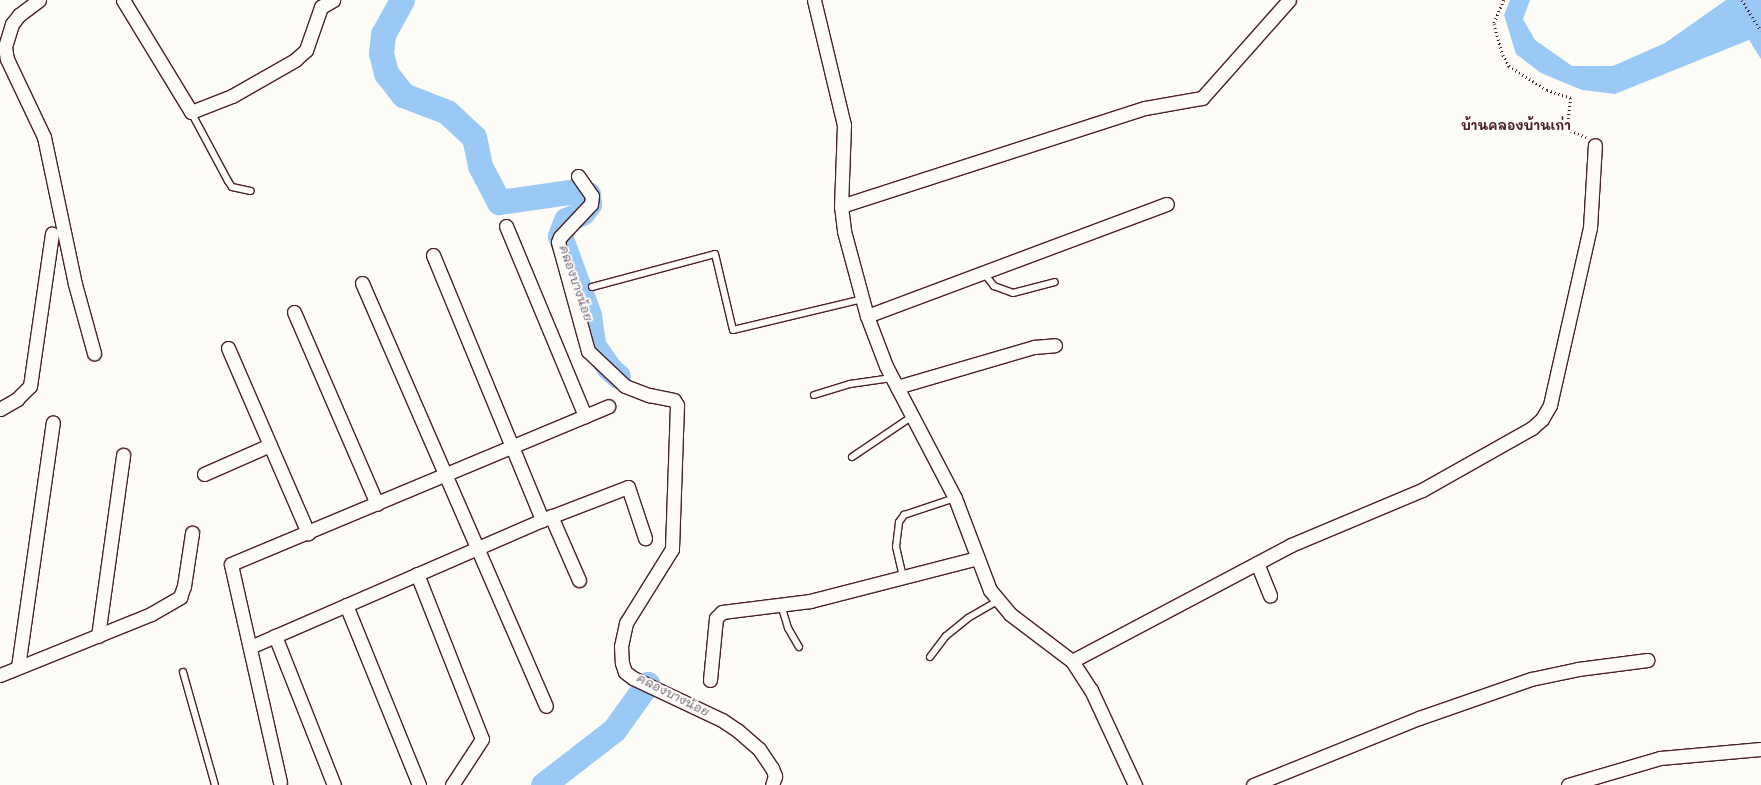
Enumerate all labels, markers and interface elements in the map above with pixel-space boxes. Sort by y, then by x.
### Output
district label: บ้านคลองบ้านเก่า [1461,117,1571,133]
water label: คลองบางน้อย [556,243,596,323]
water label: คลองบางน้อย [634,671,712,719]

